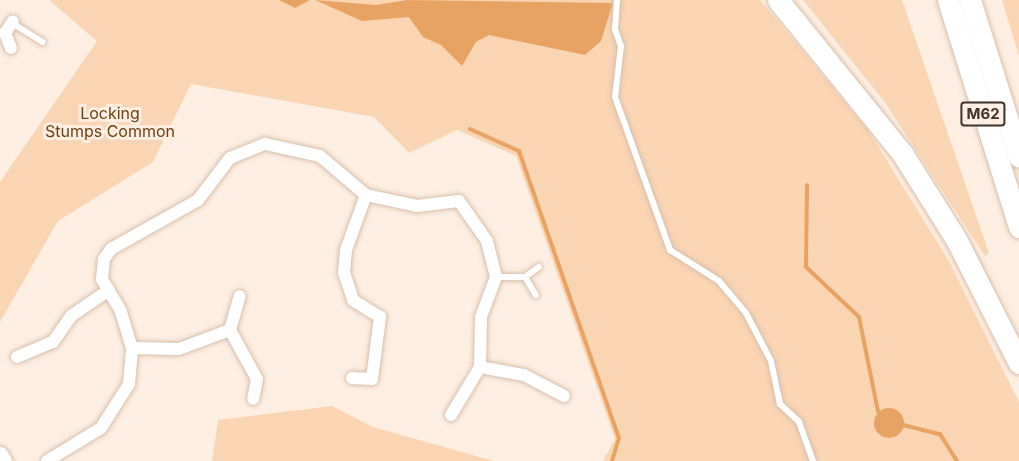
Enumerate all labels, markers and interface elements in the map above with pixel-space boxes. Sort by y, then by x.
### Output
road number: M62 [959,102,1007,126]
park label: Locking Stumps Common [45,103,175,141]

